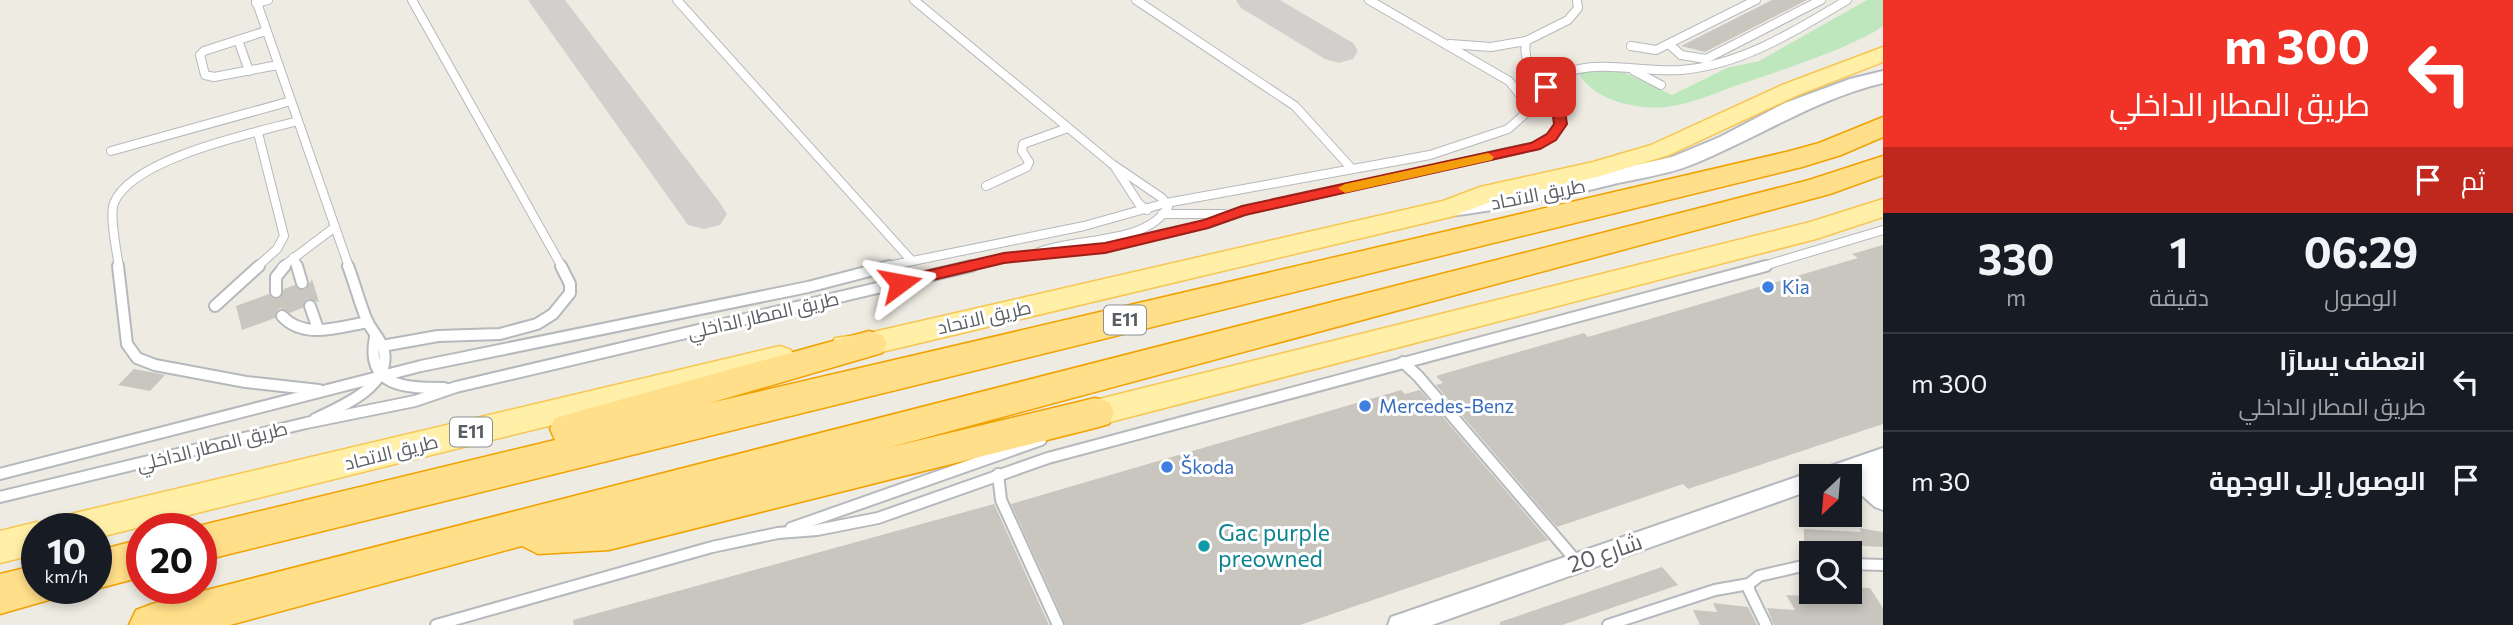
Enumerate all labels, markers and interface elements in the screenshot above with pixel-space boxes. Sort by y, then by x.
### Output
text: 300 m [2224,14,2370,74]
icon: left [2394,28,2485,119]
pin [1516,57,1576,117]
icon: arrive [1527,68,1565,106]
text: طريق المطار الداخلي [2109,83,2370,123]
icon: arrive [2409,161,2447,199]
text: ثم [2461,164,2485,195]
street label: طريق الاتحاد [1489,173,1587,216]
text: 1 [2170,225,2189,277]
text: 06:29 [2304,225,2418,277]
text: 330 [1978,232,2054,284]
position arrow [863,246,937,320]
place label: Kia [1782,275,1810,298]
marker: Kia [1760,279,1776,295]
text: m [2006,283,2026,311]
text: دقيقة [2149,283,2209,311]
text: الوصول [2324,283,2398,311]
street label: طريق المطار الداخلي [685,286,842,347]
street label: طريق الاتحاد [935,295,1034,340]
road number: E11 [1104,306,1146,334]
text: انعطف يسارًا [2279,344,2426,375]
icon: left [2447,363,2485,401]
text: 300 m [1911,367,1987,398]
text: طريق المطار الداخلي [2239,392,2426,420]
place label: Mercedes-Benz [1379,394,1514,417]
marker: Mercedes-Benz [1357,398,1373,414]
street label: طريق المطار الداخلي [134,416,291,479]
road number: E11 [450,418,492,446]
street label: طريق الاتحاد [342,429,441,476]
place label: Škoda [1181,454,1234,478]
marker: Škoda [1159,459,1175,475]
icon: arrive [2447,461,2485,499]
north arrow [1799,464,1862,527]
map controls [1799,464,1862,604]
text: الوصول إلى الوجهة [2209,464,2426,495]
text: 30 m [1911,465,1970,496]
speed limit sign: 20 [126,513,217,604]
place label: Gac purple preowned [1218,518,1330,572]
street label: شارع 20 [1564,526,1646,581]
text: 10 [47,528,86,571]
marker: Gac purple preowned [1196,538,1212,554]
button: search [1799,541,1862,604]
text: km/h [45,565,88,587]

